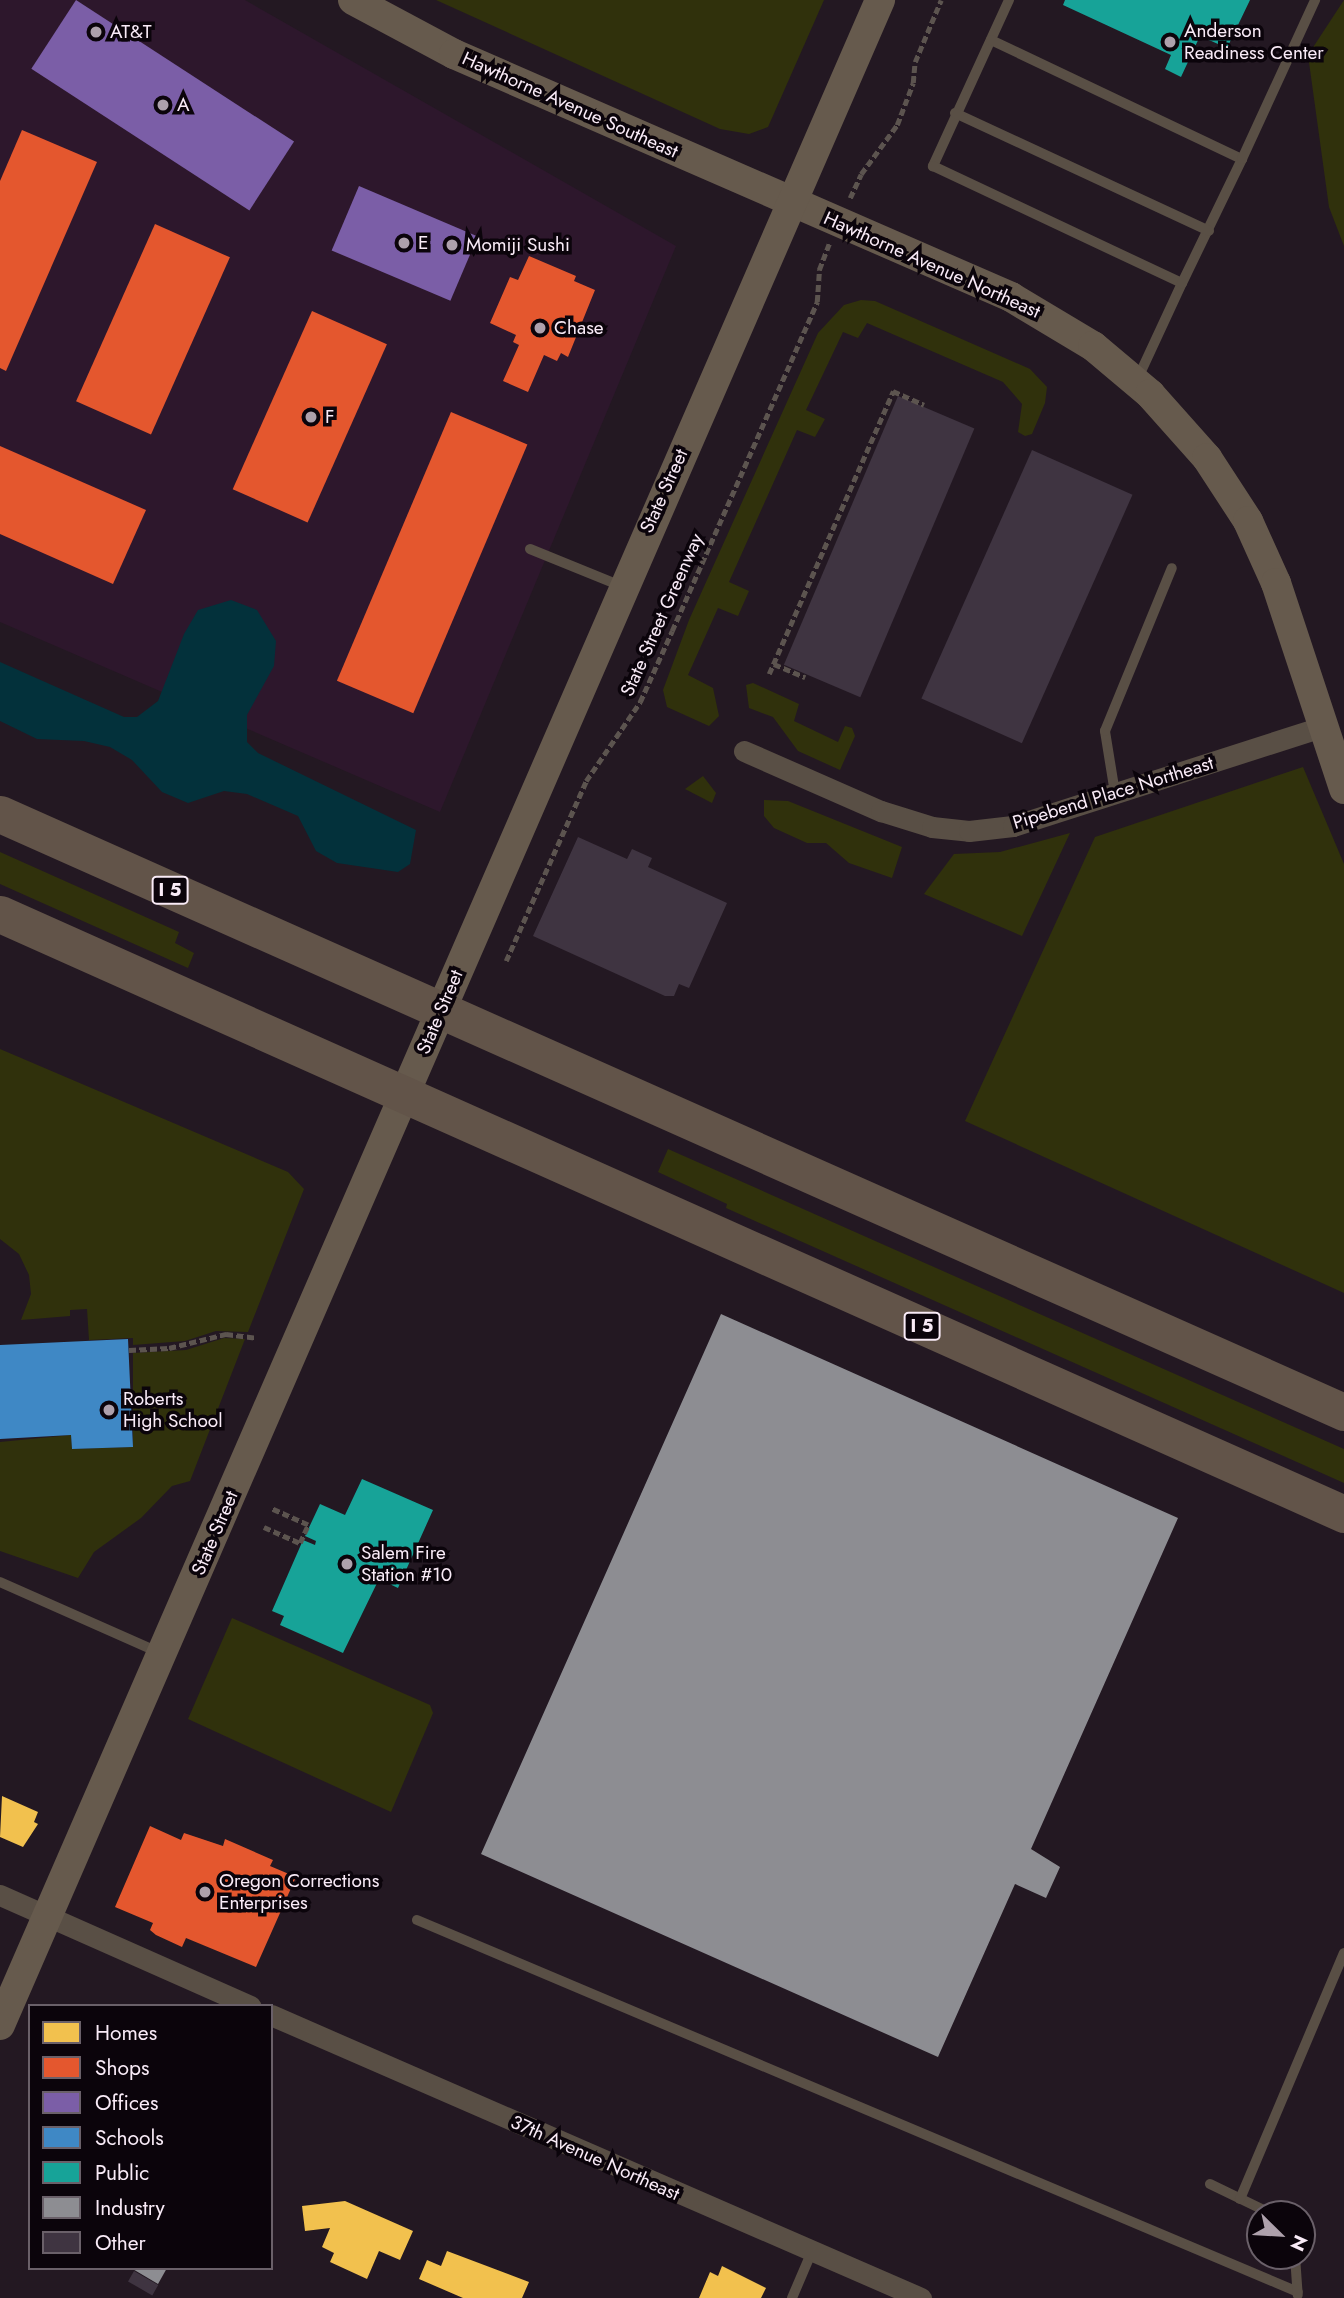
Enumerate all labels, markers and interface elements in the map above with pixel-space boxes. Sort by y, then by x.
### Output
place label: Anderson Readiness Center [1184,20,1324,64]
place label: AT&T [110,21,152,43]
marker: AT&T [88,24,104,40]
marker: Anderson Readiness Center [1162,34,1178,50]
street label: Hawthorne Avenue Southeast [459,47,681,163]
place label: A [177,94,190,116]
marker: A [155,97,171,113]
street label: Hawthorne Avenue Northeast [820,207,1044,323]
place label: E [418,232,428,254]
place label: Momiji Sushi [466,234,570,256]
marker: E [396,235,412,251]
marker: Momiji Sushi [444,237,460,253]
place label: Chase [554,317,604,339]
marker: Chase [532,320,548,336]
place label: F [325,406,334,428]
marker: F [303,409,319,425]
street label: State Street [635,445,693,537]
street label: State Street Greenway [616,530,708,700]
street label: Pipebend Place Northeast [1010,752,1216,834]
road number: I 5 [151,876,189,904]
street label: State Street [412,966,468,1058]
road number: I 5 [903,1311,941,1340]
place label: Roberts High School [123,1388,223,1432]
marker: Roberts High School [101,1402,117,1418]
street label: State Street [187,1487,243,1579]
place label: Salem Fire Station #10 [361,1542,452,1586]
marker: Salem Fire Station #10 [339,1556,355,1572]
place label: Oregon Corrections Enterprises [219,1870,379,1914]
marker: Oregon Corrections Enterprises [197,1884,213,1900]
legend [28,2004,273,2270]
text: Homes [95,2018,157,2048]
text: Shops [95,2053,149,2083]
text: Offices [95,2088,158,2118]
street label: 37th Avenue Northeast [507,2110,683,2206]
text: Schools [95,2123,164,2153]
text: Public [95,2158,149,2188]
text: Industry [95,2193,165,2223]
north arrow [1246,2200,1316,2270]
text: Other [95,2228,146,2258]
text: N [1283,2231,1314,2255]

